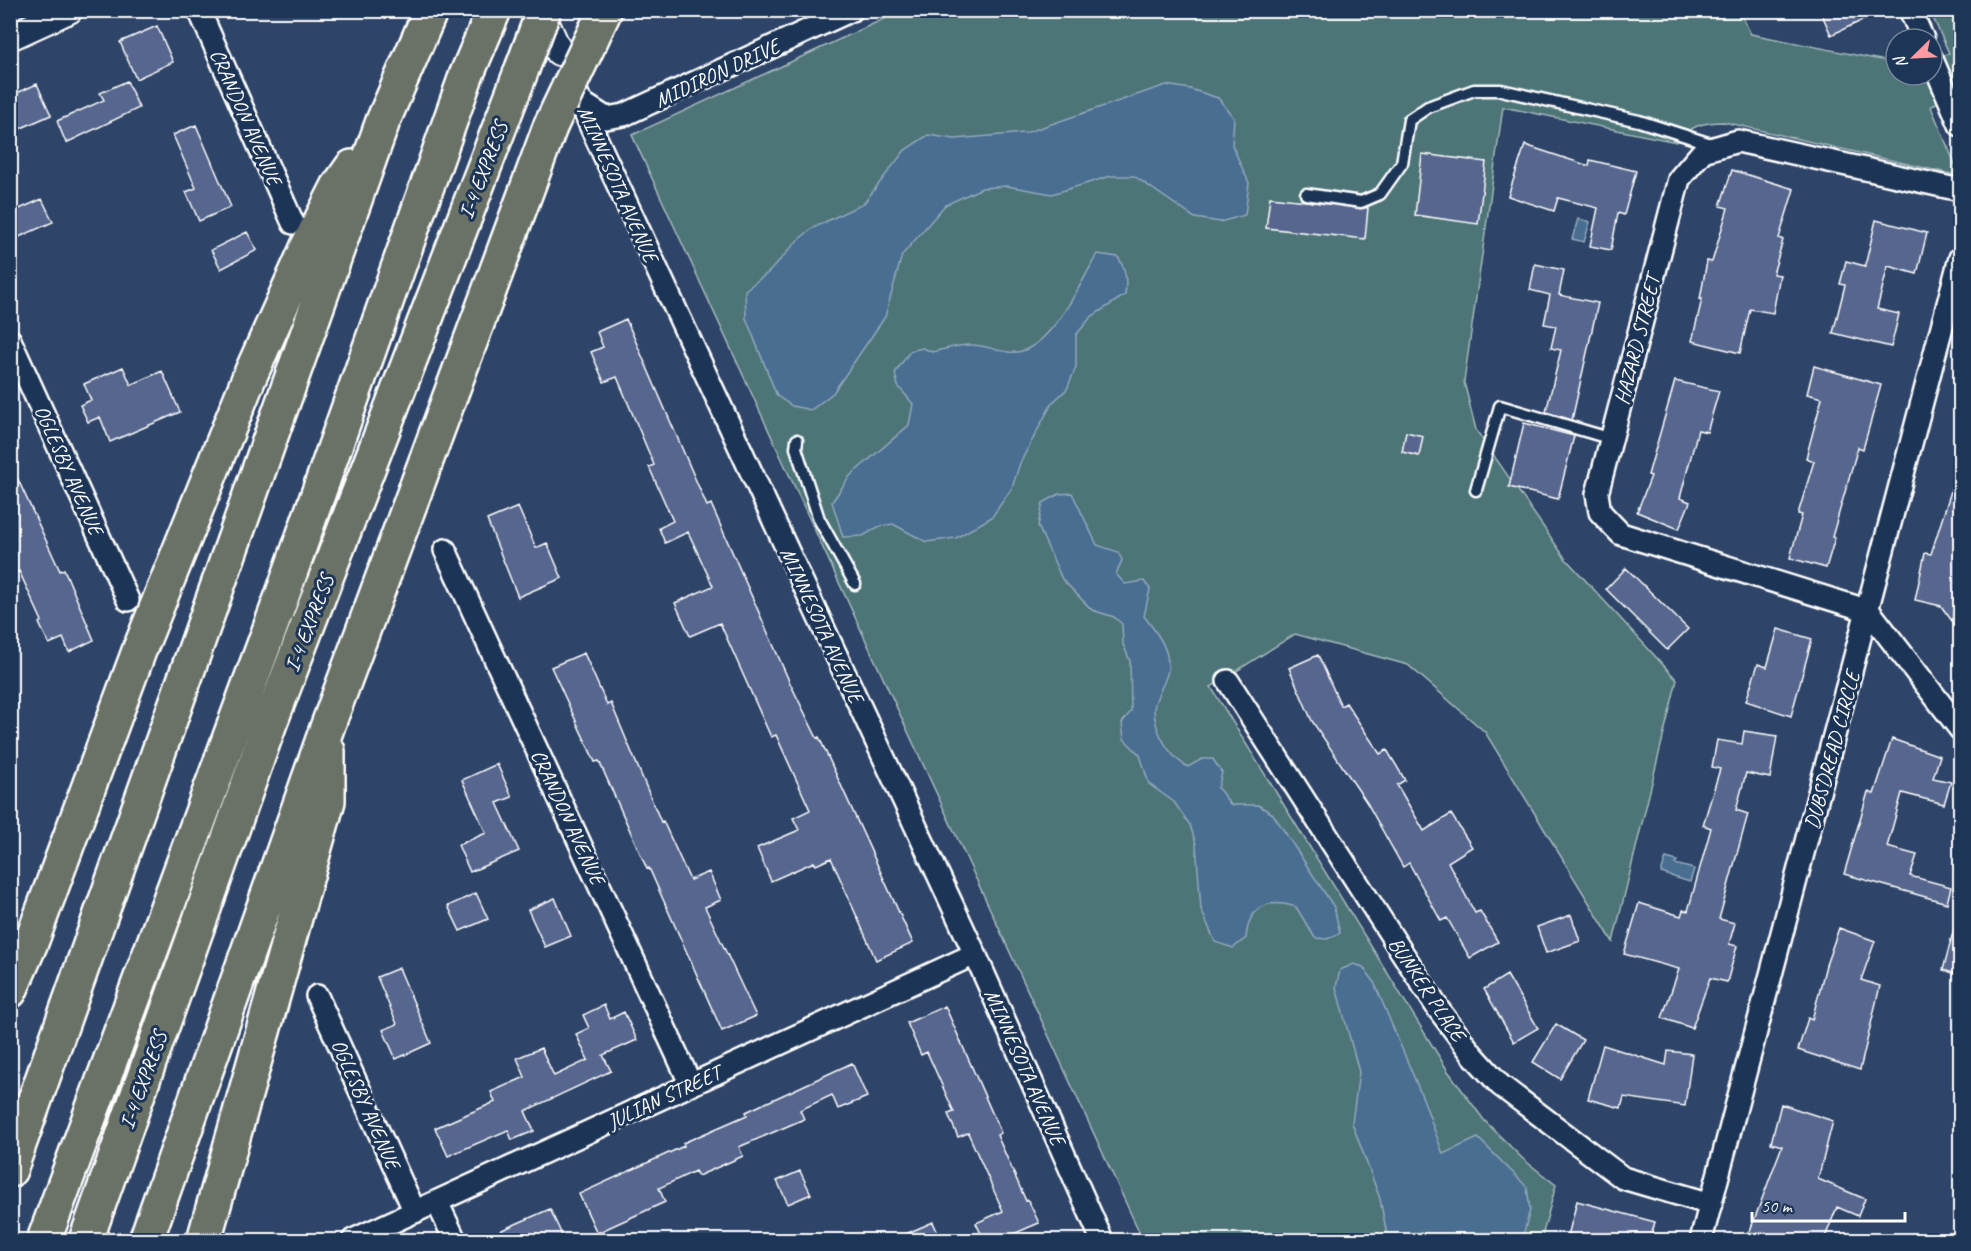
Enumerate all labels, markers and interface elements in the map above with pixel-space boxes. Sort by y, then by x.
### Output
north arrow [1884,27,1944,87]
street label: MIDIRON DRIVE [651,32,786,113]
street label: CRANDON AVENUE [204,45,289,191]
text: N [1889,51,1912,71]
street label: MINNESOTA AVENUE [572,102,665,269]
street label: I-4 EXPRESS [453,115,514,222]
street label: HAZARD STREET [1608,268,1667,407]
street label: OGLESBY AVENUE [29,401,110,541]
street label: MINNESOTA AVENUE [775,543,870,709]
street label: I-4 EXPRESS [279,568,340,675]
street label: DUBSDREAD CIRCLE [1798,666,1866,832]
street label: CRANDON AVENUE [525,745,612,891]
street label: BUNKER PLACE [1383,932,1473,1048]
street label: MINNESOTA AVENUE [979,985,1072,1152]
street label: I-4 EXPRESS [113,1025,174,1132]
street label: OGLESBY AVENUE [326,1035,407,1175]
street label: JULIAN STREET [602,1057,729,1135]
scale bar [1752,1185,1905,1223]
text: 50 m [1761,1195,1794,1217]

